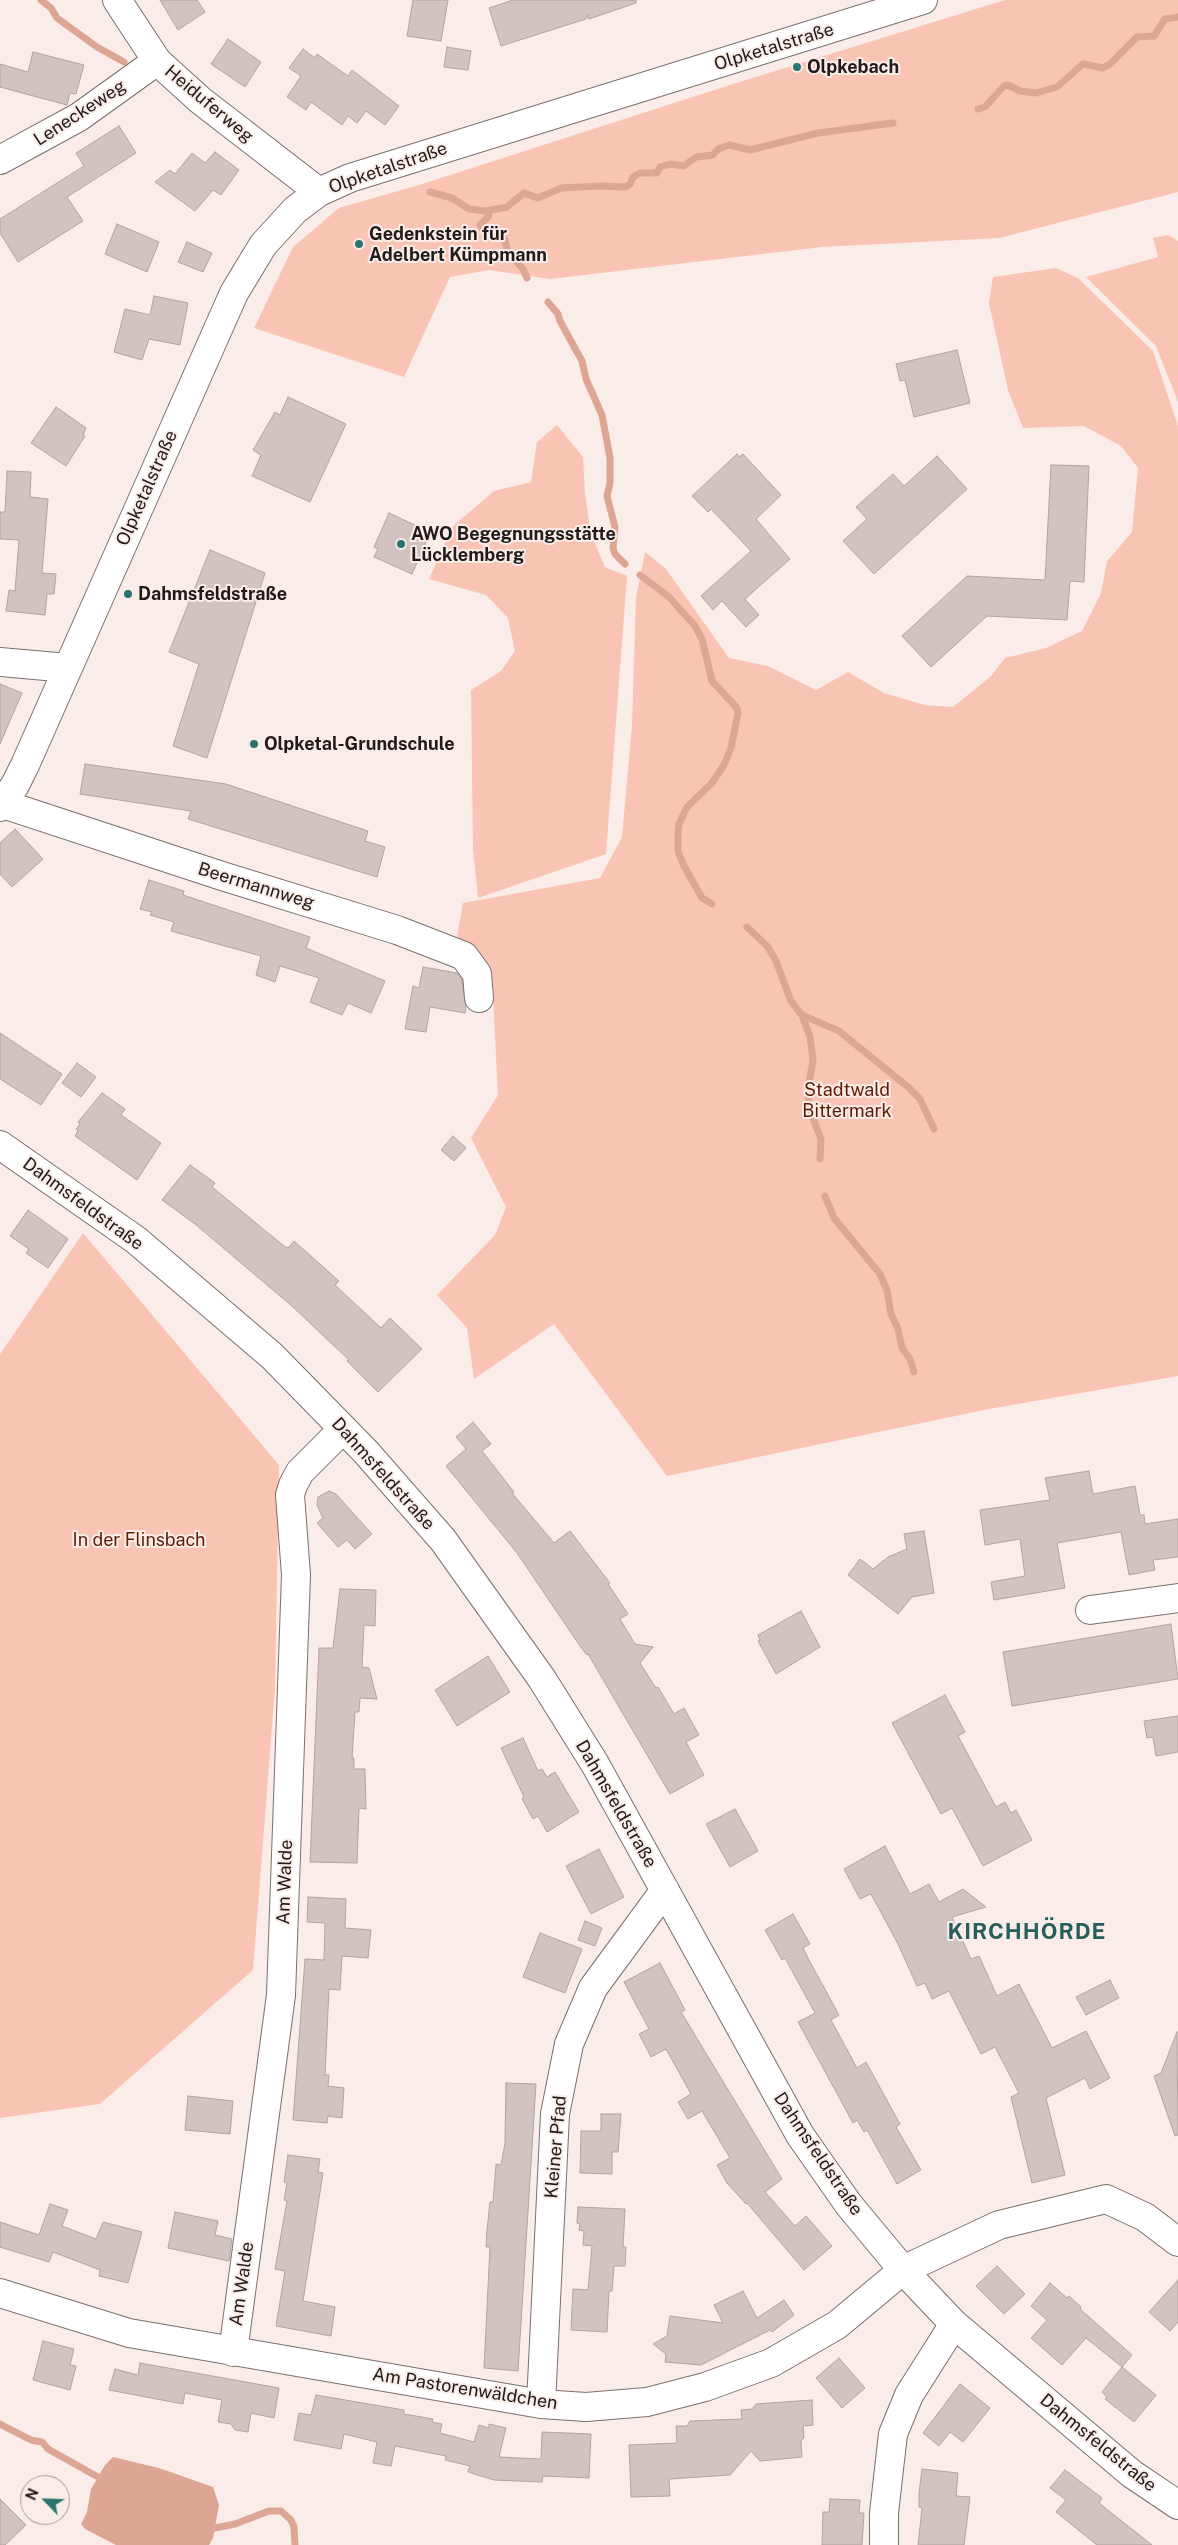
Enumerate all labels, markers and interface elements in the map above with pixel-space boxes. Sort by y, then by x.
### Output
street label: Olpketalstraße [712,19,836,75]
place label: Olpkebach [807,56,899,78]
street label: Heiduferweg [160,61,258,147]
marker: Olpkebach [791,61,803,73]
street label: Leneckeweg [30,75,130,151]
street label: Olpketalstraße [326,138,450,198]
place label: Gedenkstein für Adelbert Kümpmann [369,223,547,266]
marker: Gedenkstein für Adelbert Kümpmann [353,238,365,250]
street label: Olpketalstraße [112,427,182,549]
place label: AWO Begegnungsstätte Lücklemberg [411,523,616,566]
marker: AWO Begegnungsstätte Lücklemberg [395,538,407,550]
place label: Dahmsfeldstraße [138,583,287,605]
marker: Dahmsfeldstraße [122,588,134,600]
place label: Olpketal-Grundschule [264,733,455,755]
marker: Olpketal-Grundschule [248,738,260,750]
street label: Beermannweg [195,858,317,914]
park label: Stadtwald Bittermark [802,1079,892,1122]
street label: Dahmsfeldstraße [19,1153,147,1255]
street label: Dahmsfeldstraße [327,1413,439,1535]
park label: In der Flinsbach [73,1529,205,1551]
street label: Dahmsfeldstraße [571,1736,661,1872]
street label: Am Walde [273,1839,297,1925]
district label: KIRCHHÖRDE [946,1919,1108,1945]
street label: Dahmsfeldstraße [769,2088,867,2220]
street label: Kleiner Pfad [541,2095,571,2199]
street label: Am Walde [225,2240,259,2328]
street label: Am Pastorenwäldchen [371,2364,559,2414]
street label: Dahmsfeldstraße [1035,2389,1161,2497]
north arrow [20,2475,70,2525]
text: N [23,2486,42,2503]

